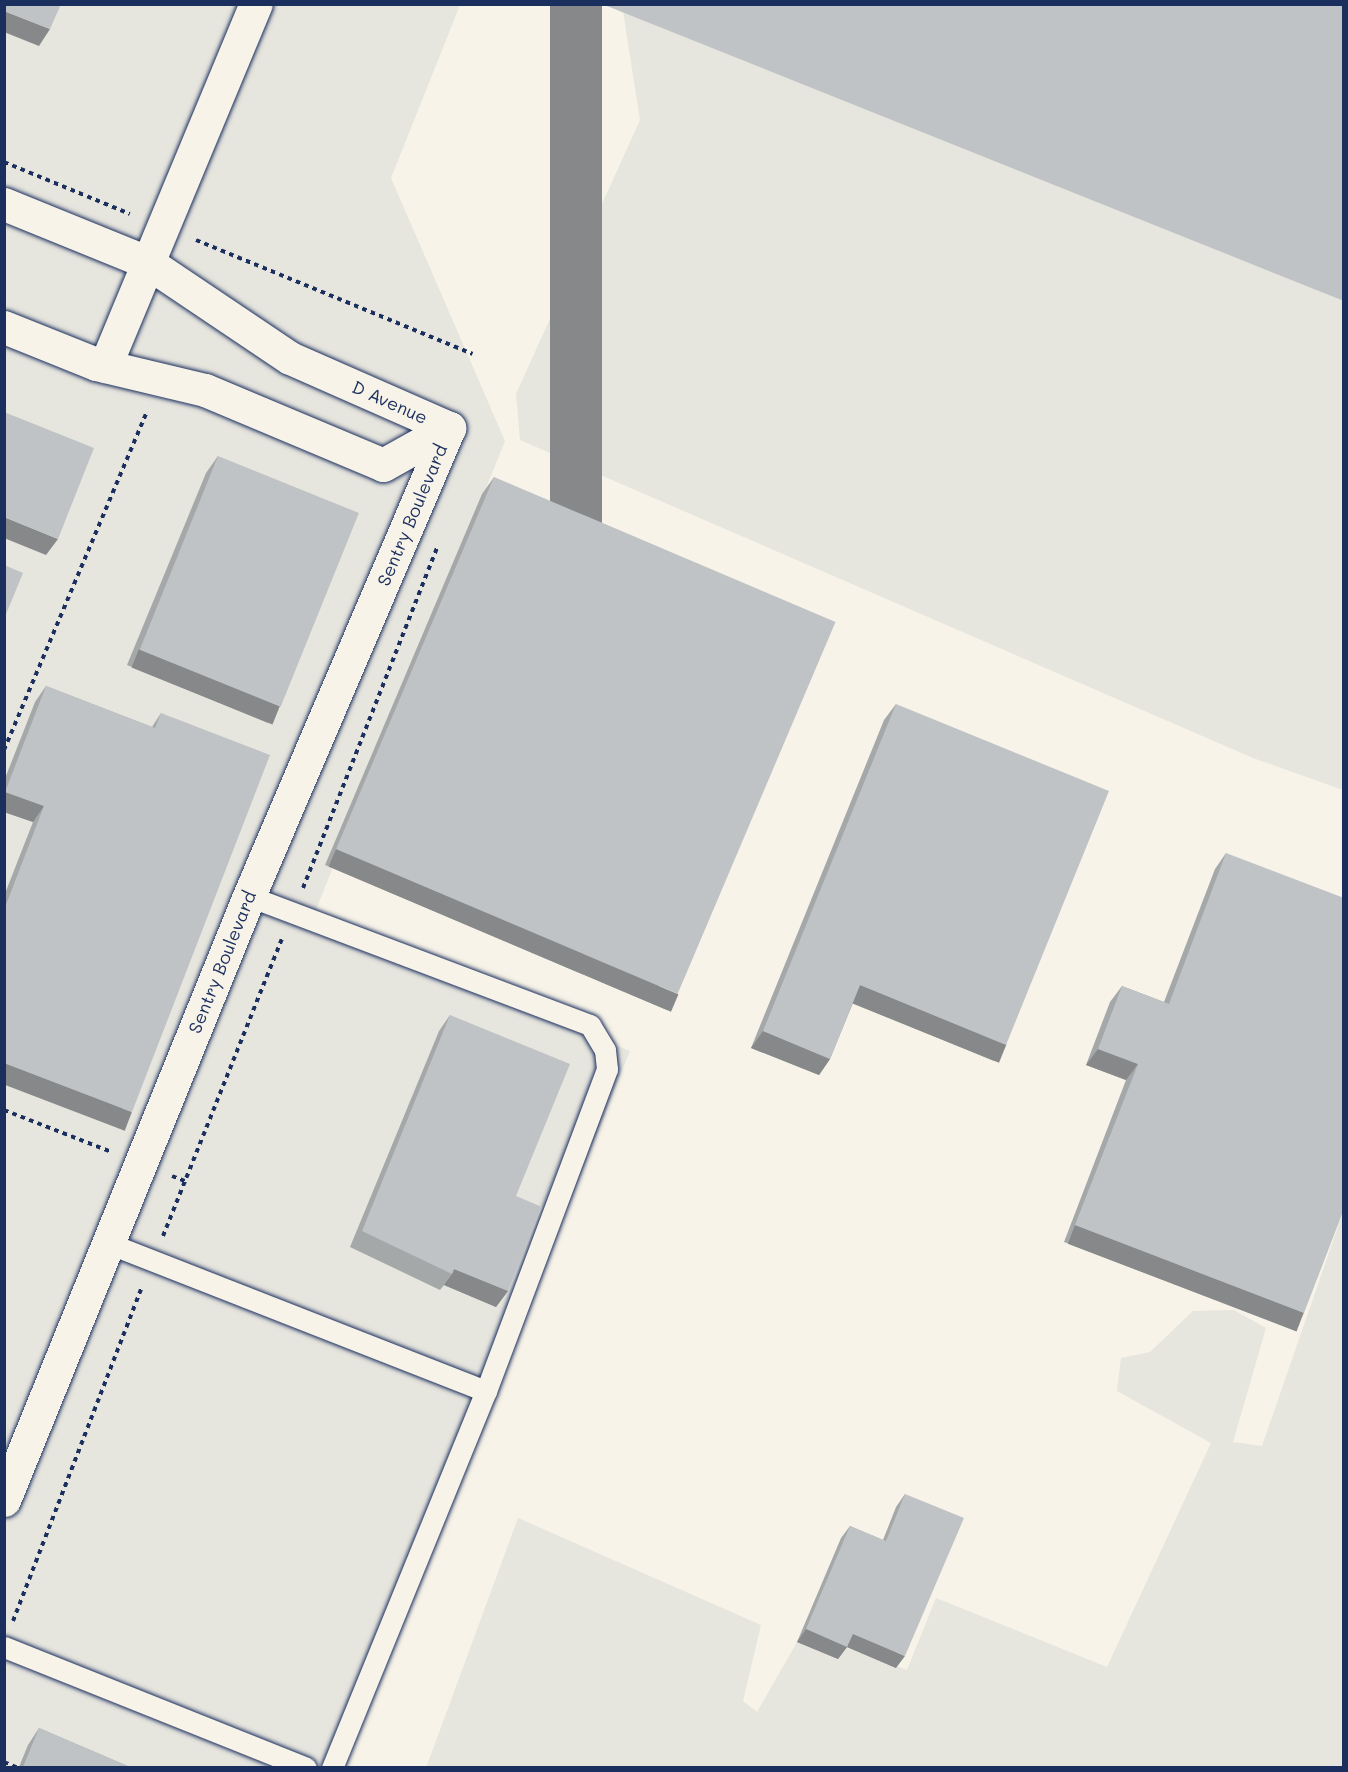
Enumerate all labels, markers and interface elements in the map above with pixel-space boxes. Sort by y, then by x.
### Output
street label: D Avenue [349,376,431,428]
street label: Sentry Boulevard [372,441,452,589]
street label: Sentry Boulevard [184,888,260,1036]

